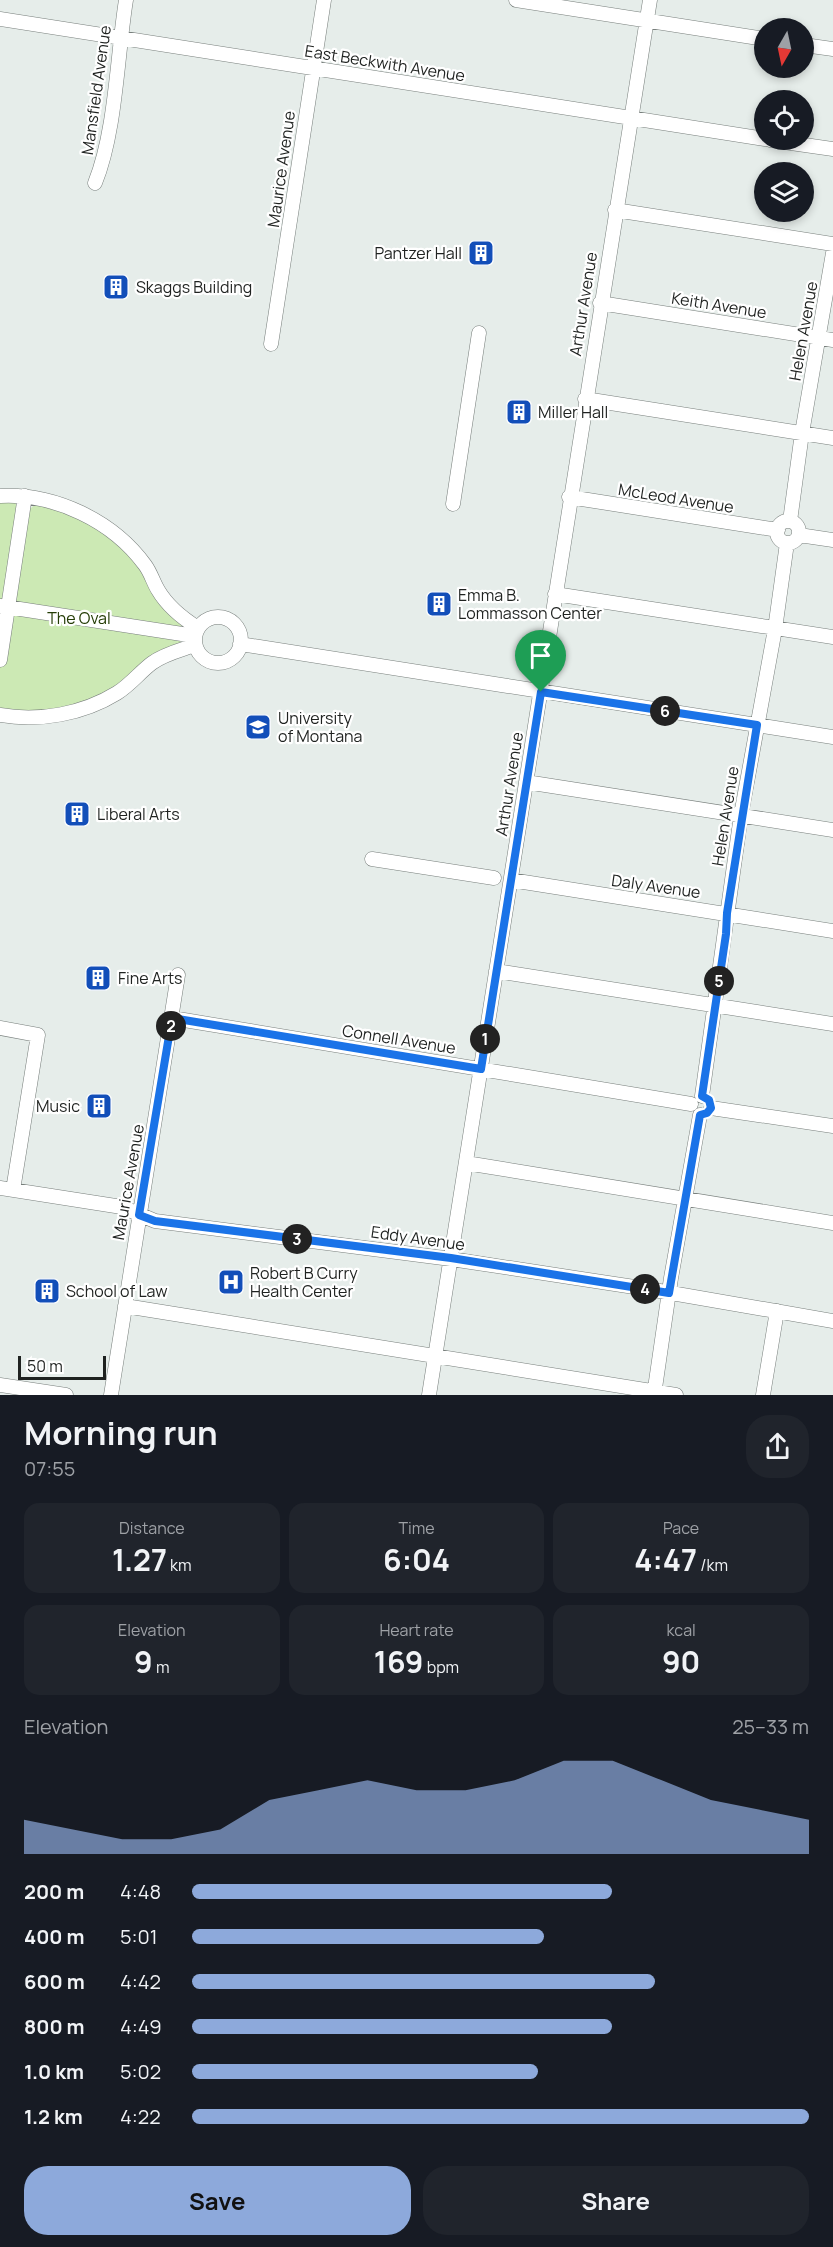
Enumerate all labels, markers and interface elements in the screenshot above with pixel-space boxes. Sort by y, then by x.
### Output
north arrow [754,18,814,78]
map controls [754,18,814,222]
street label: Mansfield Avenue [76,24,116,156]
street label: East Beckwith Avenue [303,39,467,87]
button: locate [754,90,814,150]
street label: Maurice Avenue [262,109,300,229]
button: layers [754,162,814,222]
building icon: Pantzer Hall [466,238,496,268]
place label: Pantzer Hall [374,242,462,264]
street label: Arthur Avenue [564,250,602,358]
building icon: Skaggs Building [101,272,131,302]
place label: Skaggs Building [136,276,252,298]
street label: Helen Avenue [783,280,823,382]
street label: Keith Avenue [670,287,768,323]
building icon: Miller Hall [504,397,534,427]
place label: Miller Hall [538,401,608,423]
street label: McLeod Avenue [617,478,735,518]
place label: Emma B. Lommasson Center [458,584,602,624]
building icon: Emma B. Lommasson Center [424,589,454,619]
park label: The Oval [47,607,111,629]
pin [515,630,566,692]
icon: arrive [524,639,557,672]
pin: 6 [650,696,680,726]
text: 6 [660,700,670,722]
place label: University of Montana [278,707,362,747]
school or university icon: University of Montana [243,712,273,742]
street label: Arthur Avenue [490,730,528,838]
street label: Helen Avenue [706,765,744,867]
building icon: Liberal Arts [62,799,92,829]
place label: Liberal Arts [97,803,180,825]
street label: Daly Avenue [610,869,702,903]
building icon: Fine Arts [83,963,113,993]
pin: 5 [704,966,734,996]
place label: Fine Arts [118,967,183,989]
text: 5 [714,970,724,992]
pin: 2 [156,1011,186,1041]
text: 2 [166,1015,176,1037]
street label: Connell Avenue [341,1019,457,1059]
pin: 1 [470,1024,500,1054]
text: 1 [481,1028,489,1050]
building icon: Music [84,1091,114,1121]
place label: Music [36,1095,80,1117]
street label: Maurice Avenue [107,1122,149,1242]
street label: Eddy Avenue [370,1221,466,1255]
pin: 3 [282,1224,312,1254]
text: 3 [292,1228,302,1250]
place label: Robert B Curry Health Center [250,1262,358,1302]
hospital icon: Robert B Curry Health Center [216,1267,246,1297]
pin: 4 [630,1274,660,1304]
building icon: School of Law [32,1276,62,1306]
text: 4 [640,1278,650,1300]
place label: School of Law [66,1280,167,1302]
scale bar [18,1353,106,1380]
text: 50 m [27,1355,63,1377]
text: Morning run [24,1410,218,1455]
button: share [746,1415,809,1478]
text: 07:55 [24,1455,75,1482]
text: Distance [119,1517,185,1539]
text: Time [398,1517,435,1539]
text: Pace [663,1517,699,1539]
text: 1.27 [112,1539,167,1580]
text: 6:04 [383,1539,450,1580]
text: 4:47 [634,1539,697,1580]
text: km [167,1554,192,1576]
text: /km [697,1554,728,1576]
text: Elevation [118,1619,186,1641]
text: Heart rate [379,1619,454,1641]
text: kcal [667,1619,696,1641]
text: 9 [134,1641,153,1682]
text: 169 [374,1641,423,1682]
text: 90 [662,1641,700,1682]
text: m [153,1656,170,1678]
text: bpm [423,1656,459,1678]
text: Elevation [24,1713,108,1740]
text: 25–33 m [732,1713,809,1740]
text: 200 m [24,1878,84,1905]
text: 4:48 [120,1878,161,1905]
text: 400 m [24,1923,84,1950]
text: 5:01 [120,1923,158,1950]
text: 600 m [24,1968,85,1995]
text: 4:42 [120,1968,161,1995]
text: 800 m [24,2013,85,2040]
text: 4:49 [120,2013,162,2040]
text: 1.0 km [24,2058,84,2085]
text: 5:02 [120,2058,161,2085]
text: 1.2 km [24,2103,83,2130]
text: 4:22 [120,2103,161,2130]
button: Save [24,2166,411,2235]
button: Share [423,2166,809,2235]

